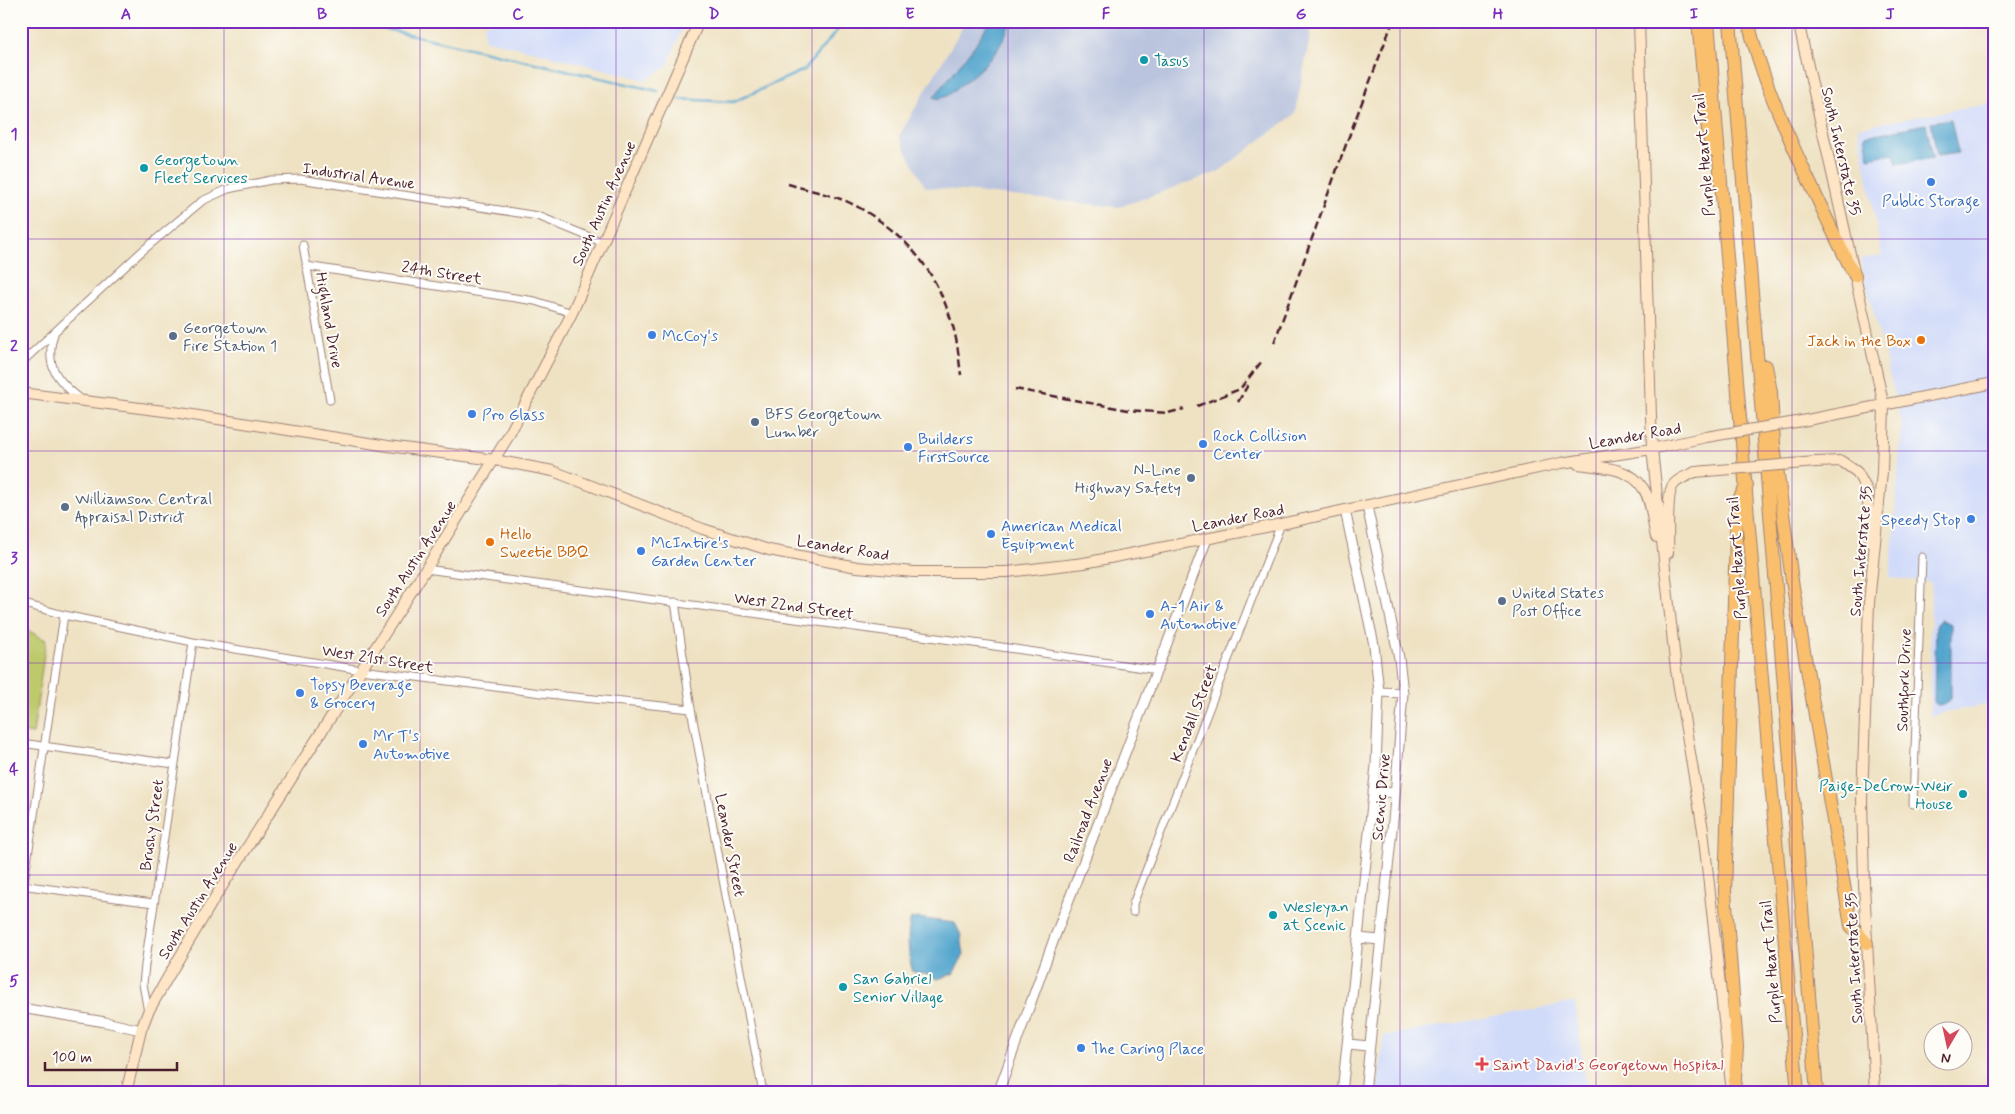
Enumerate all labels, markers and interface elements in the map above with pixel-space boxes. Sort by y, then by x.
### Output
text: A [121,4,131,25]
text: B [317,4,327,25]
text: C [512,4,524,25]
text: D [708,4,720,25]
text: E [905,4,915,25]
text: F [1102,4,1111,25]
text: G [1296,4,1307,25]
text: H [1493,4,1504,25]
text: I [1690,4,1699,25]
text: J [1885,4,1895,25]
place label: Tasus [1154,51,1189,72]
marker: Tasus [1138,54,1150,66]
street label: South Interstate 35 [1816,85,1866,218]
street label: Purple Heart Trail [1689,92,1720,217]
text: 1 [10,124,18,145]
street label: South Austin Avenue [567,138,641,270]
place label: Georgetown Fleet Services [154,150,248,189]
street label: Industrial Avenue [301,158,417,195]
marker: Georgetown Fleet Services [138,162,150,174]
marker: Public Storage [1925,176,1937,188]
place label: Public Storage [1882,191,1980,213]
street label: 24th Street [400,257,484,290]
street label: Highland Drive [309,271,347,370]
place label: Georgetown Fire Station 1 [183,318,277,357]
place label: McCoy's [662,326,718,347]
marker: McCoy's [646,329,658,341]
marker: Georgetown Fire Station 1 [167,330,179,342]
place label: Jack in the Box [1807,331,1911,352]
marker: Jack in the Box [1915,334,1927,346]
text: 2 [10,336,18,357]
place label: BFS Georgetown Lumber [765,404,883,443]
place label: Pro Glass [482,405,545,426]
marker: Pro Glass [466,408,478,420]
marker: BFS Georgetown Lumber [749,416,761,428]
street label: Leander Road [1587,418,1683,455]
place label: Rock Collision Center [1213,426,1307,465]
place label: Builders FirstSource [918,429,990,468]
marker: Rock Collision Center [1197,438,1209,450]
marker: Builders FirstSource [902,441,914,453]
place label: N-Line Highway Safety [1075,460,1181,500]
marker: N-Line Highway Safety [1185,472,1197,484]
street label: South Interstate 35 [1845,485,1878,617]
place label: Williamson Central Appraisal District [75,489,212,529]
street label: Purple Heart Trail [1723,495,1752,620]
street label: South Austin Avenue [371,497,462,621]
street label: Leander Road [1190,499,1286,538]
marker: Williamson Central Appraisal District [59,501,71,513]
place label: Speedy Stop [1881,510,1961,531]
marker: Speedy Stop [1965,513,1977,525]
place label: American Medical Equipment [1001,516,1122,555]
place label: Hello Sweetie BBQ [500,524,590,563]
marker: American Medical Equipment [985,528,997,540]
street label: Leander Road [795,531,891,566]
place label: McIntire's Garden Center [651,533,757,572]
marker: Hello Sweetie BBQ [484,536,496,548]
marker: McIntire's Garden Center [635,545,647,557]
text: 3 [10,548,18,569]
place label: United States Post Office [1512,583,1604,622]
street label: West 22nd Street [733,588,855,625]
marker: United States Post Office [1496,595,1508,607]
place label: A-1 Air & Automotive [1160,596,1237,635]
marker: A-1 Air & Automotive [1144,608,1156,620]
street label: Southfork Drive [1892,628,1919,732]
street label: West 21st Street [320,640,436,679]
street label: Kendall Street [1166,661,1223,765]
place label: Topsy Beverage & Grocery [310,675,413,714]
marker: Topsy Beverage & Grocery [294,687,306,699]
place label: Mr T's Automotive [373,726,450,765]
marker: Mr T's Automotive [357,738,369,750]
street label: Scenic Drive [1367,753,1396,842]
street label: Railroad Avenue [1059,755,1118,866]
text: 4 [9,759,19,780]
place label: Paige-DeCrow-Weir House [1819,776,1953,815]
street label: Brushy Street [136,778,169,872]
marker: Paige-DeCrow-Weir House [1957,788,1969,800]
street label: Leander Street [709,792,750,899]
street label: South Austin Avenue [154,838,243,964]
street label: South Interstate 35 [1841,892,1868,1024]
place label: Wesleyan at Scenic [1283,897,1349,936]
street label: Purple Heart Trail [1756,899,1787,1024]
marker: Wesleyan at Scenic [1267,909,1279,921]
place label: San Gabriel Senior Village [853,969,944,1008]
text: 5 [9,971,19,992]
marker: San Gabriel Senior Village [837,981,849,993]
north arrow [1922,1022,1972,1072]
scale bar [45,1039,178,1071]
place label: The Caring Place [1091,1039,1204,1061]
marker: The Caring Place [1075,1042,1087,1054]
text: 100 m [52,1048,92,1068]
text: N [1940,1048,1952,1067]
place label: Saint David's Georgetown Hospital [1493,1055,1723,1076]
marker: Saint David's Georgetown Hospital [1475,1057,1489,1071]

